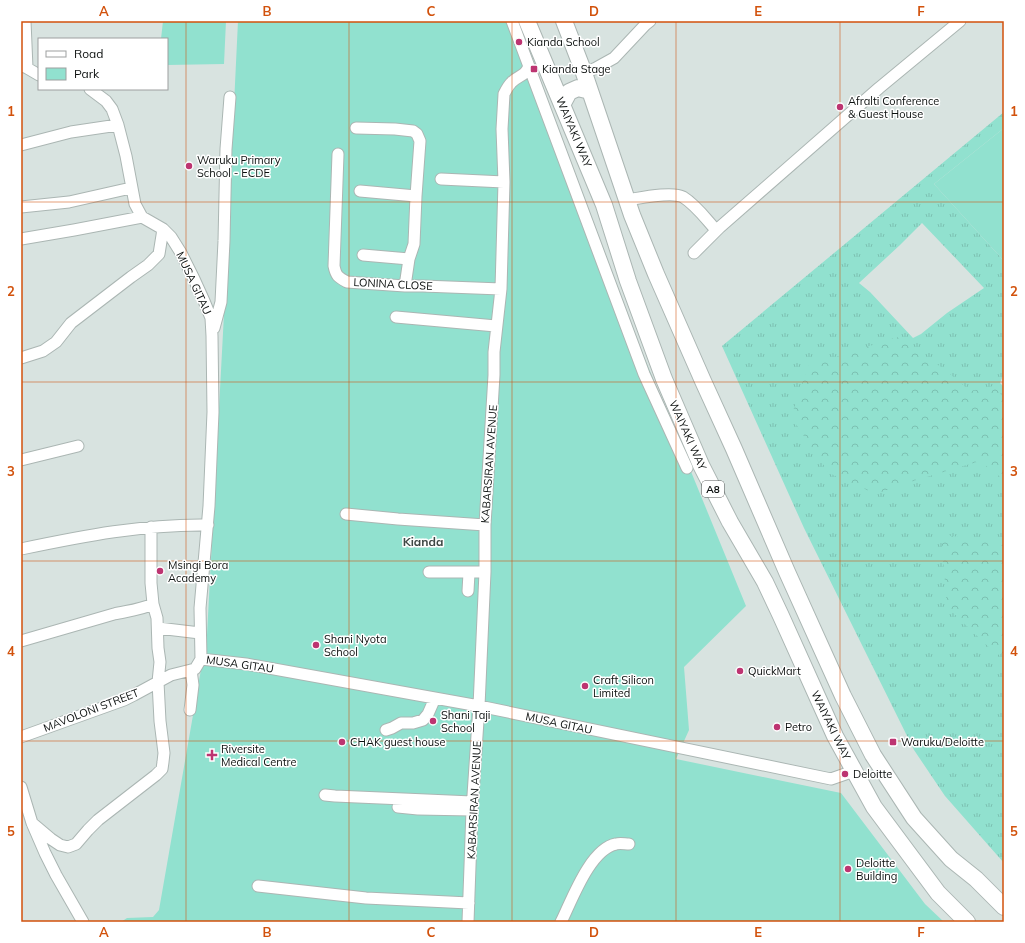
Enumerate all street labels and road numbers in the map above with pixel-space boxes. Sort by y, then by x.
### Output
street label: WAIYAKI WAY [553,95,595,170]
street label: MUSA GITAU [173,249,215,317]
street label: LONINA CLOSE [353,275,433,293]
street label: WAIYAKI WAY [666,398,710,472]
street label: KABARSIRAN AVENUE [478,404,500,524]
road number: A8 [702,481,724,497]
street label: MUSA GITAU [205,652,275,676]
street label: MAVOLONI STREET [41,685,141,735]
street label: WAIYAKI WAY [808,688,854,762]
street label: MUSA GITAU [524,709,594,737]
street label: KABARSIRAN AVENUE [464,740,484,860]

